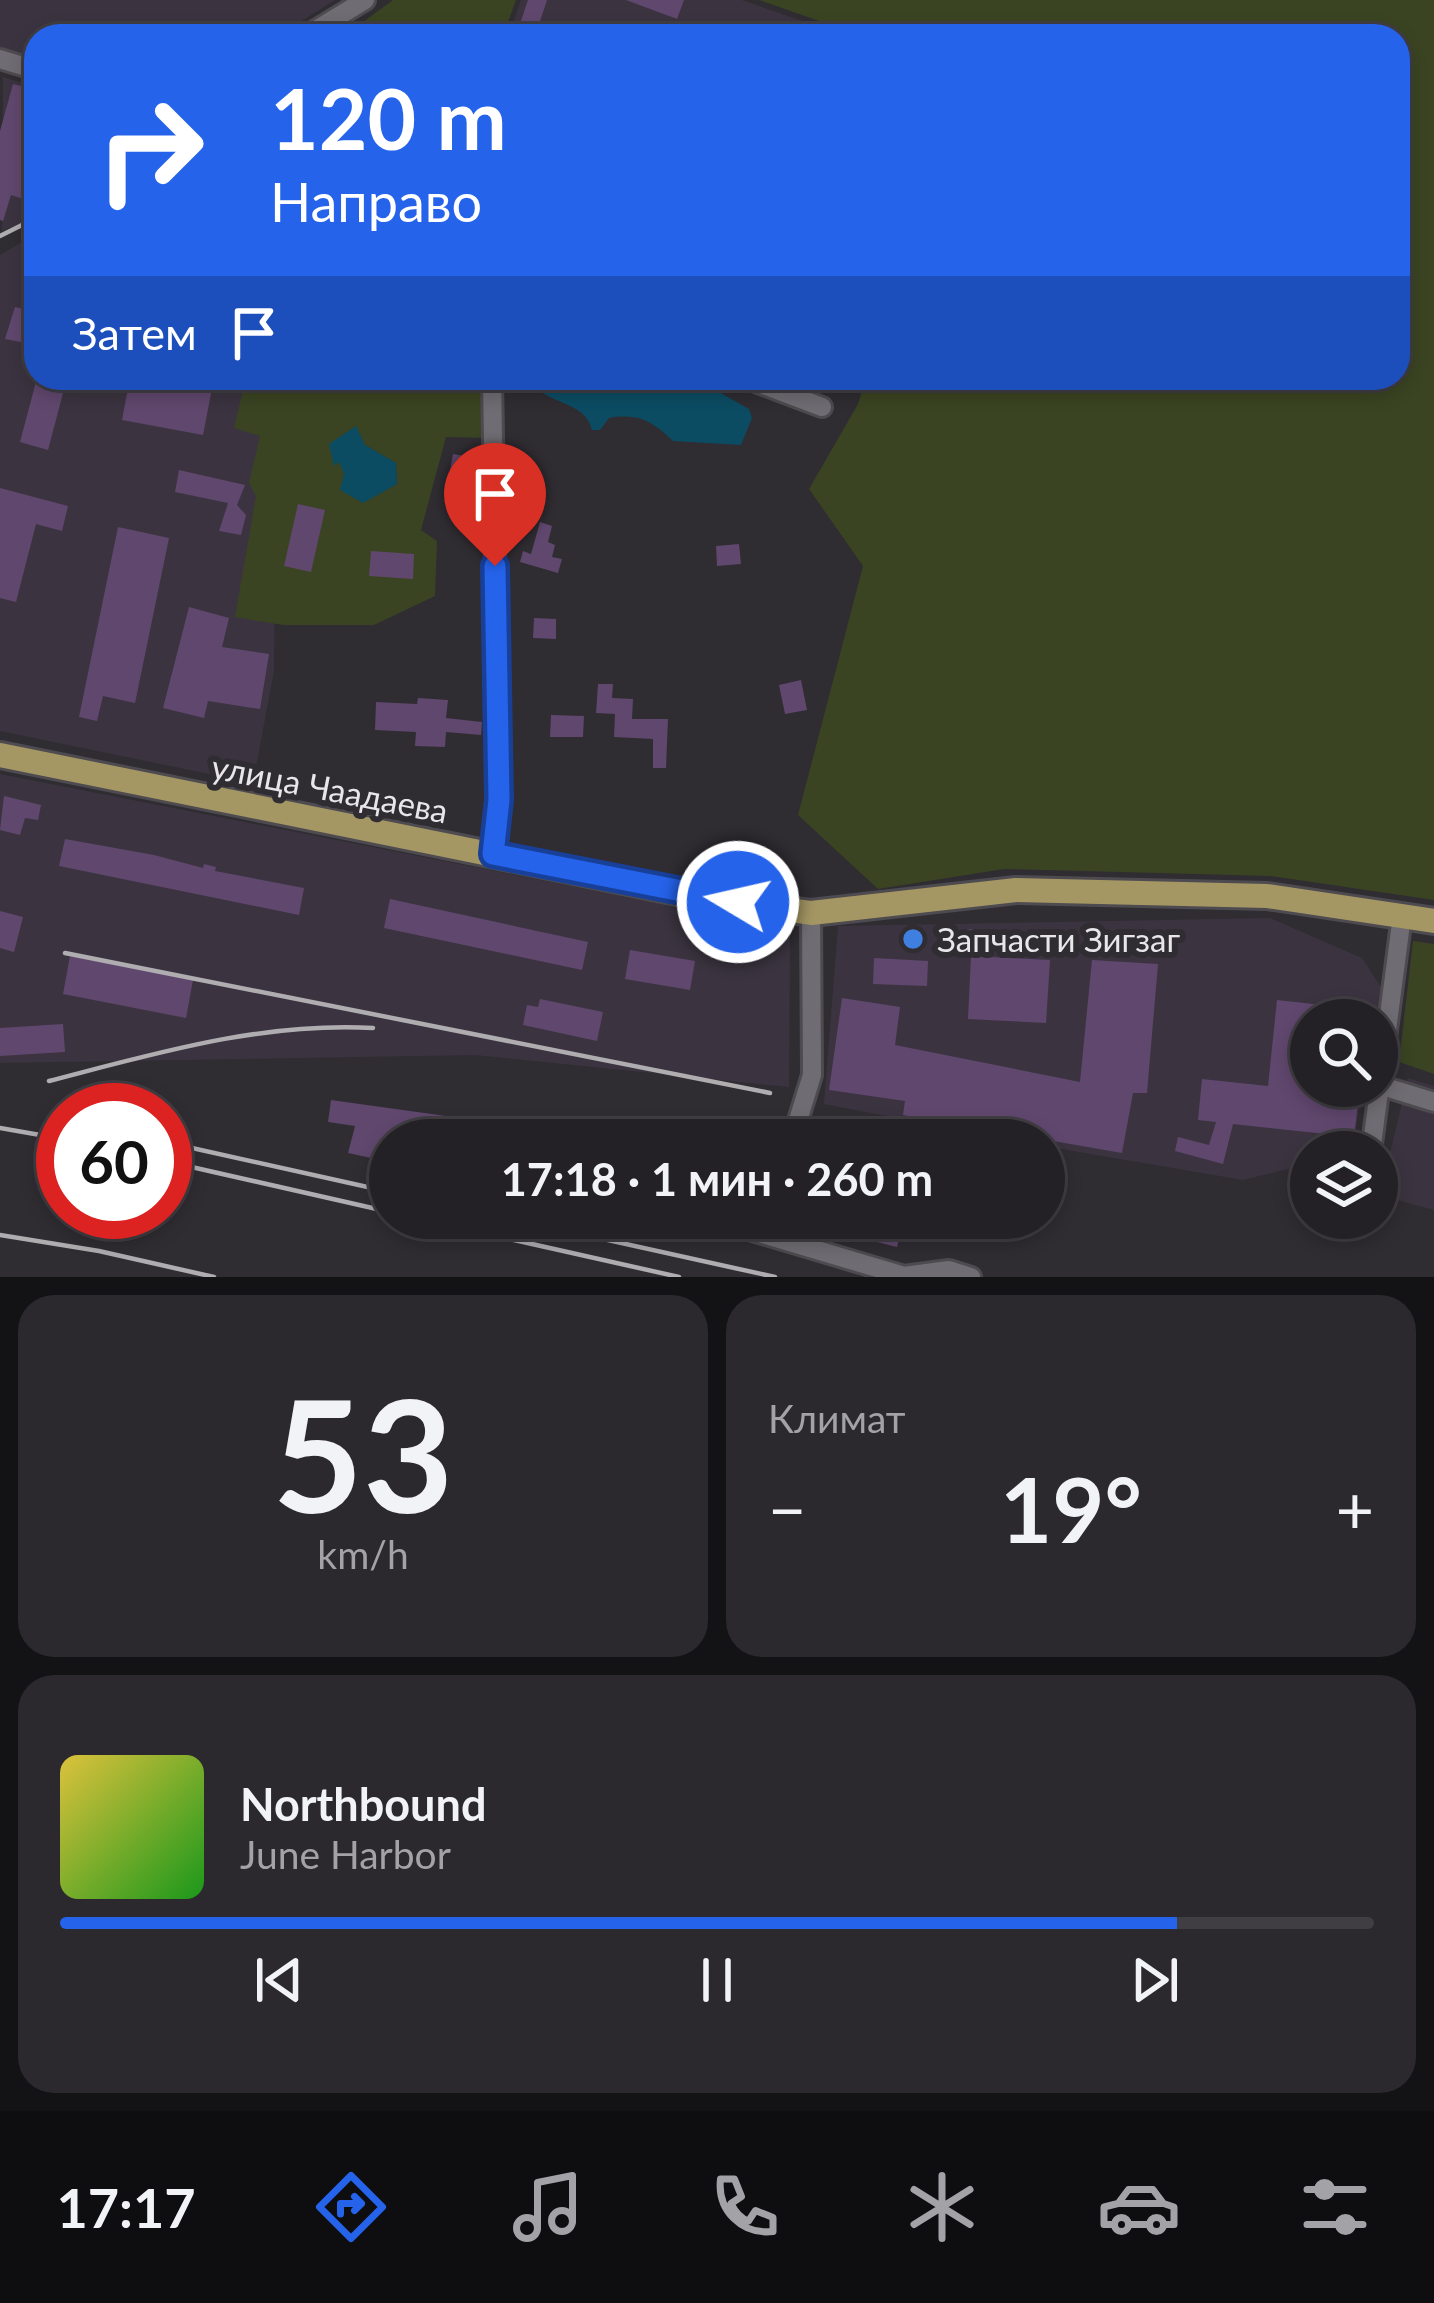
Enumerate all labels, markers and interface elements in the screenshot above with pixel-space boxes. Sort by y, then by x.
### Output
text: 120 m [270,67,507,168]
icon: right [72,72,228,228]
text: Направо [270,169,482,234]
icon: arrive [221,300,287,366]
text: Затем [72,306,197,360]
pin [444,443,546,566]
icon: arrive [462,461,528,527]
street label: улица Чаадаева [209,745,451,831]
position arrow [675,839,801,965]
place label: Запчасти Зигзаг [937,919,1180,959]
marker: Запчасти Зигзаг [900,926,926,952]
map controls [1290,999,1398,1239]
button: search [1290,999,1398,1107]
speed limit sign: 60 [36,1083,192,1239]
button: layers [1290,1131,1398,1239]
text: 17:18 · 1 мин · 260 m [501,1152,933,1206]
text: 53 [273,1359,453,1546]
text: Климат [768,1395,906,1441]
text: 19° [1000,1454,1142,1562]
text: − [768,1469,806,1548]
text: + [1336,1469,1374,1548]
text: km/h [317,1531,409,1577]
text: Northbound [240,1777,486,1831]
text: June Harbor [240,1831,451,1877]
icon: previous [246,1947,312,2013]
icon: pause [684,1947,750,2013]
icon: next [1122,1947,1188,2013]
icon: directions [309,2165,393,2249]
icon: music [506,2165,590,2249]
icon: phone [703,2165,787,2249]
icon: climate [900,2165,984,2249]
icon: car [1097,2165,1181,2249]
icon: filters [1293,2165,1377,2249]
text: 17:17 [56,2175,196,2240]

